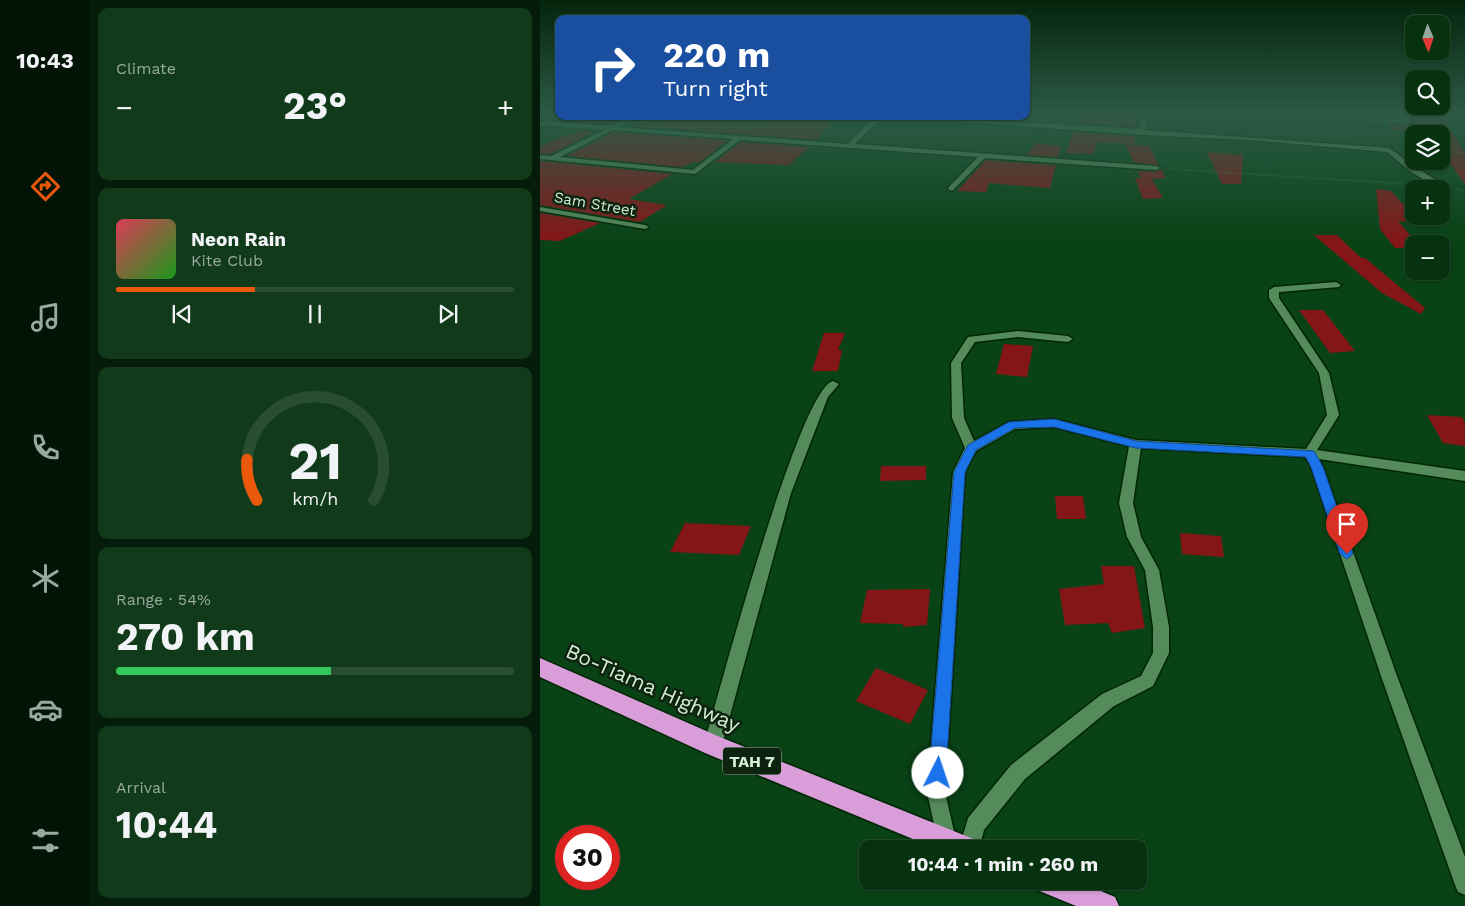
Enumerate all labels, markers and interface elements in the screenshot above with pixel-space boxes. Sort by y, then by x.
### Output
north arrow [1405,15,1450,60]
map controls [1405,15,1450,280]
text: 220 m [663,34,770,76]
icon: right [580,35,645,100]
text: 10:43 [16,48,74,73]
text: Climate [116,59,176,78]
button: search [1405,70,1450,115]
text: Turn right [663,76,768,101]
text: 23° [283,84,347,128]
text: − [116,91,133,124]
text: + [497,91,514,124]
button: layers [1405,125,1450,170]
icon: directions [28,169,63,204]
button: + [1405,180,1450,225]
street label: Sam Street [553,188,638,220]
text: Neon Rain [191,228,286,251]
button: − [1405,235,1450,280]
text: Kite Club [191,251,263,270]
icon: music [28,300,63,335]
icon: previous [168,300,196,328]
icon: pause [301,300,329,328]
icon: next [434,300,462,328]
icon: phone [28,430,63,465]
text: 21 [288,431,342,492]
text: km/h [292,488,338,509]
pin [1326,503,1368,554]
icon: arrive [1333,510,1361,538]
icon: climate [28,561,63,596]
text: Range · 54% [116,590,211,609]
text: 270 km [116,615,255,659]
street label: Bo-Tiama Highway [562,638,744,737]
icon: car [28,692,63,727]
position arrow [911,746,963,798]
road number: TAH 7 [723,748,781,774]
text: Arrival [116,778,166,797]
text: 10:44 [116,803,217,847]
icon: filters [28,823,63,858]
speed limit sign: 30 [555,825,620,890]
text: 10:44 · 1 min · 260 m [908,853,1098,876]

